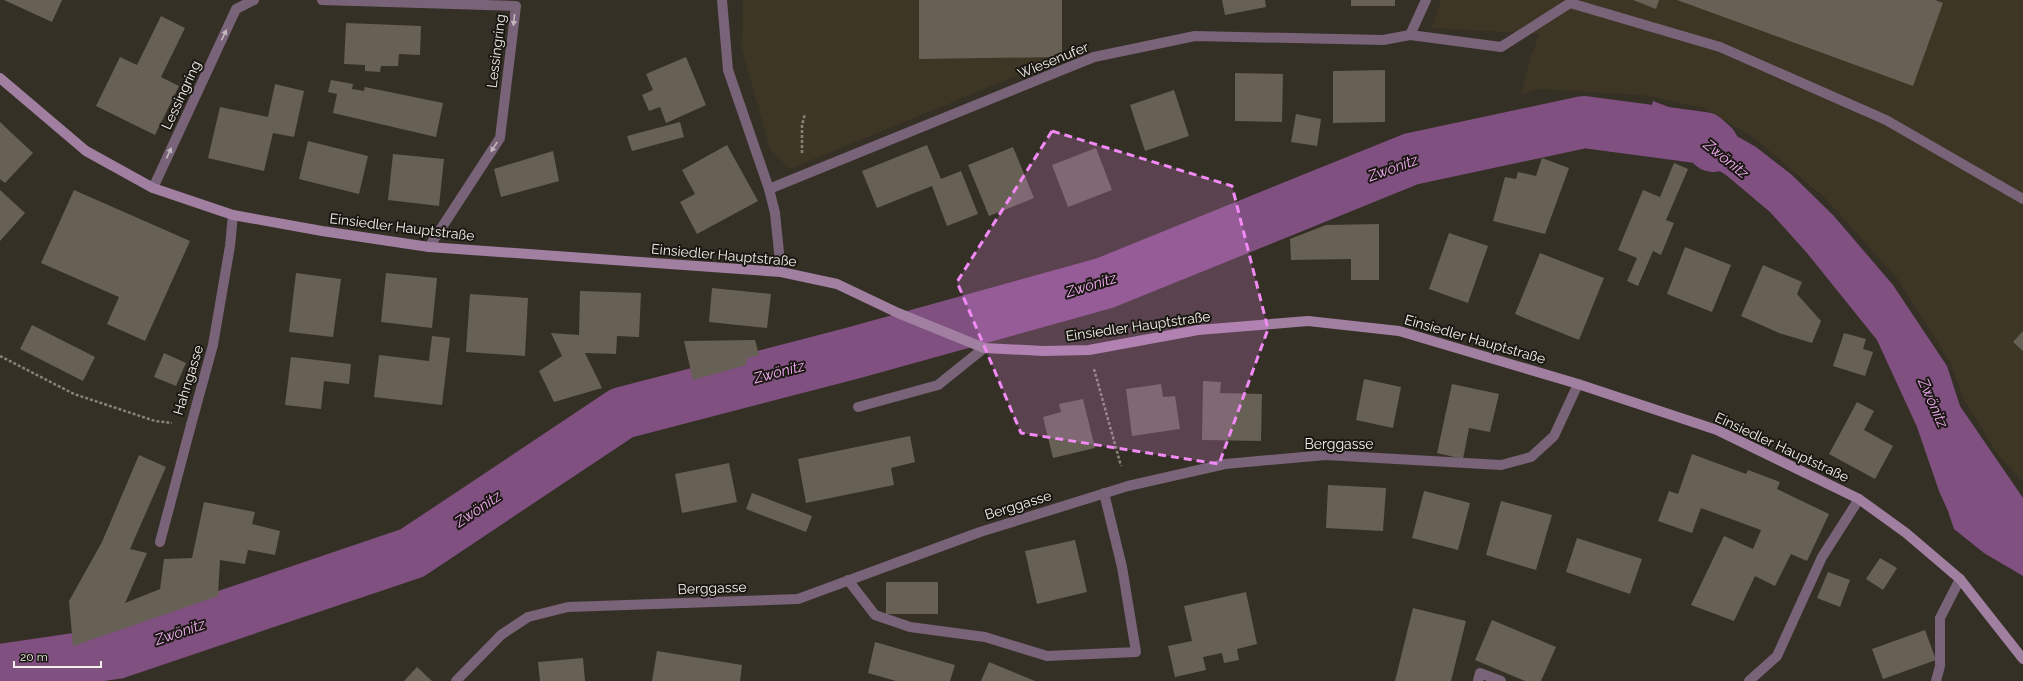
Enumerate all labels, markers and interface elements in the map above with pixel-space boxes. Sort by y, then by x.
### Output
street label: Lessingring [484,13,508,89]
one-way arrow [511,13,517,26]
one-way arrow [221,29,227,41]
street label: Wiesenufer [1015,39,1091,81]
street label: Lessingring [158,58,204,132]
water label: Zwönitz [1699,135,1753,183]
one-way arrow [490,142,498,152]
one-way arrow [166,147,172,159]
water label: Zwönitz [1365,150,1421,186]
street label: Einsiedler Hauptstraße [329,210,475,244]
street label: Einsiedler Hauptstraße [651,241,797,269]
water label: Zwönitz [1063,268,1119,302]
street label: Einsiedler Hauptstraße [1065,308,1211,344]
street label: Einsiedler Hauptstraße [1403,311,1547,367]
street label: Hahngasse [170,343,206,417]
water label: Zwönitz [751,356,807,388]
water label: Zwönitz [1914,375,1952,431]
street label: Einsiedler Hauptstraße [1712,409,1852,485]
street label: Berggasse [1305,436,1373,452]
water label: Zwönitz [451,486,505,532]
street label: Berggasse [983,487,1053,523]
street label: Berggasse [677,579,747,597]
water label: Zwönitz [152,615,208,649]
scale bar [14,643,101,669]
text: 20 m [20,650,48,664]

